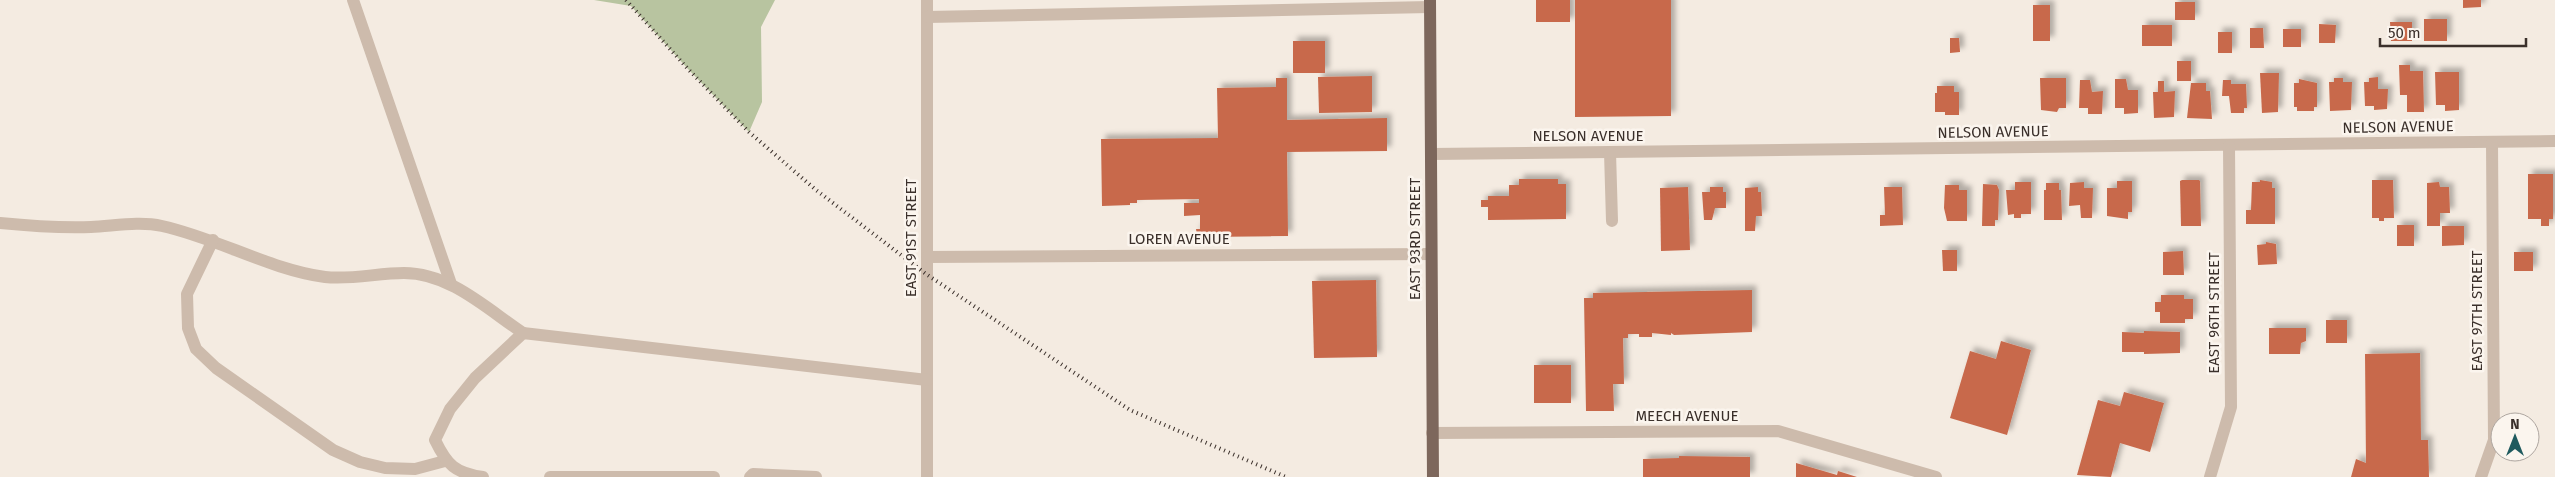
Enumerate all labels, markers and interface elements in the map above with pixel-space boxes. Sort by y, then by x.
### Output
scale bar [2380,15,2526,47]
text: 50 m [2388,24,2421,42]
street label: NELSON AVENUE [2342,117,2454,137]
street label: NELSON AVENUE [1937,122,2049,142]
street label: NELSON AVENUE [1532,127,1644,145]
street label: EAST 93RD STREET [1406,178,1424,300]
street label: EAST 91ST STREET [902,179,920,297]
street label: LOREN AVENUE [1128,230,1230,248]
street label: EAST 97TH STREET [2468,250,2486,371]
street label: EAST 96TH STREET [2205,252,2223,374]
street label: MEECH AVENUE [1635,407,1739,425]
north arrow [2490,412,2540,462]
text: N [2510,416,2520,433]

